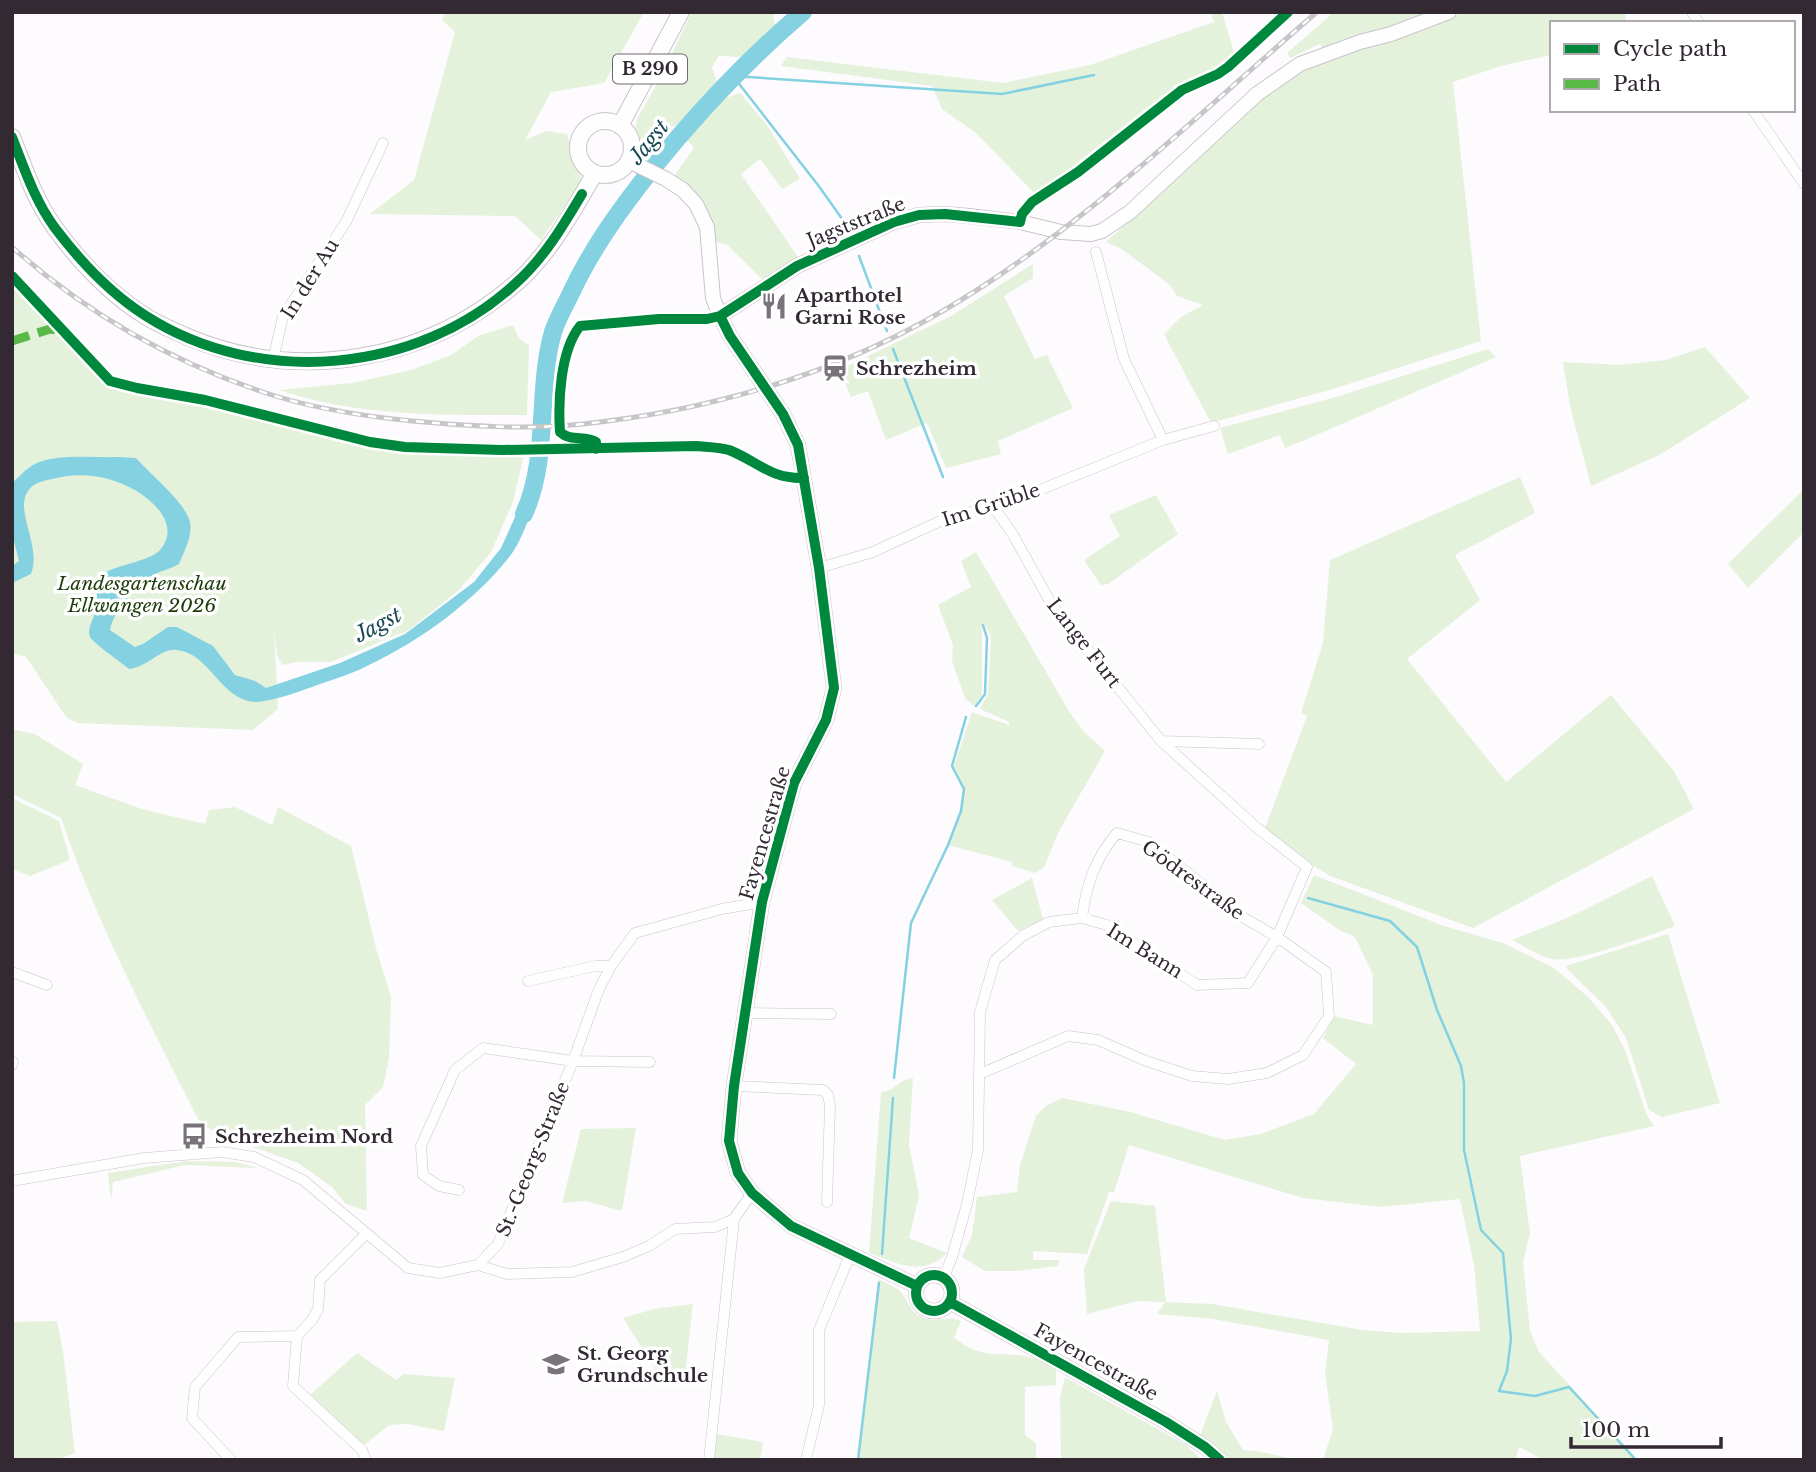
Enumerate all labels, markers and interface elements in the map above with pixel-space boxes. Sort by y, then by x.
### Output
legend [1550,21,1795,112]
text: Cycle path [1613,36,1727,62]
road number: B 290 [613,55,687,84]
text: Path [1613,71,1661,97]
water label: Jagst [623,114,675,170]
street label: Jagststraße [801,192,908,253]
street label: In der Au [276,234,344,323]
place label: Aparthotel Garni Rose [794,284,906,329]
restaurant icon: Aparthotel Garni Rose [759,291,789,321]
station icon: Schrezheim [820,353,850,383]
place label: Schrezheim [856,357,977,380]
street label: Im Grüble [939,478,1043,532]
park label: Landesgartenschau Ellwangen 2026 [56,572,227,617]
street label: Lange Furt [1042,594,1126,693]
water label: Jagst [349,602,406,649]
street label: Fayencestraße [735,763,795,903]
street label: Gödrestraße [1137,835,1249,925]
street label: Im Bann [1103,919,1187,983]
street label: St.-Georg-Straße [491,1078,575,1240]
bus stop icon: Schrezheim Nord [179,1121,209,1151]
place label: Schrezheim Nord [215,1125,393,1148]
street label: Fayencestraße [1030,1318,1162,1406]
place label: St. Georg Grundschule [577,1342,708,1387]
school or university icon: St. Georg Grundschule [541,1349,571,1379]
scale bar [1571,1406,1722,1450]
text: 100 m [1582,1417,1650,1443]

